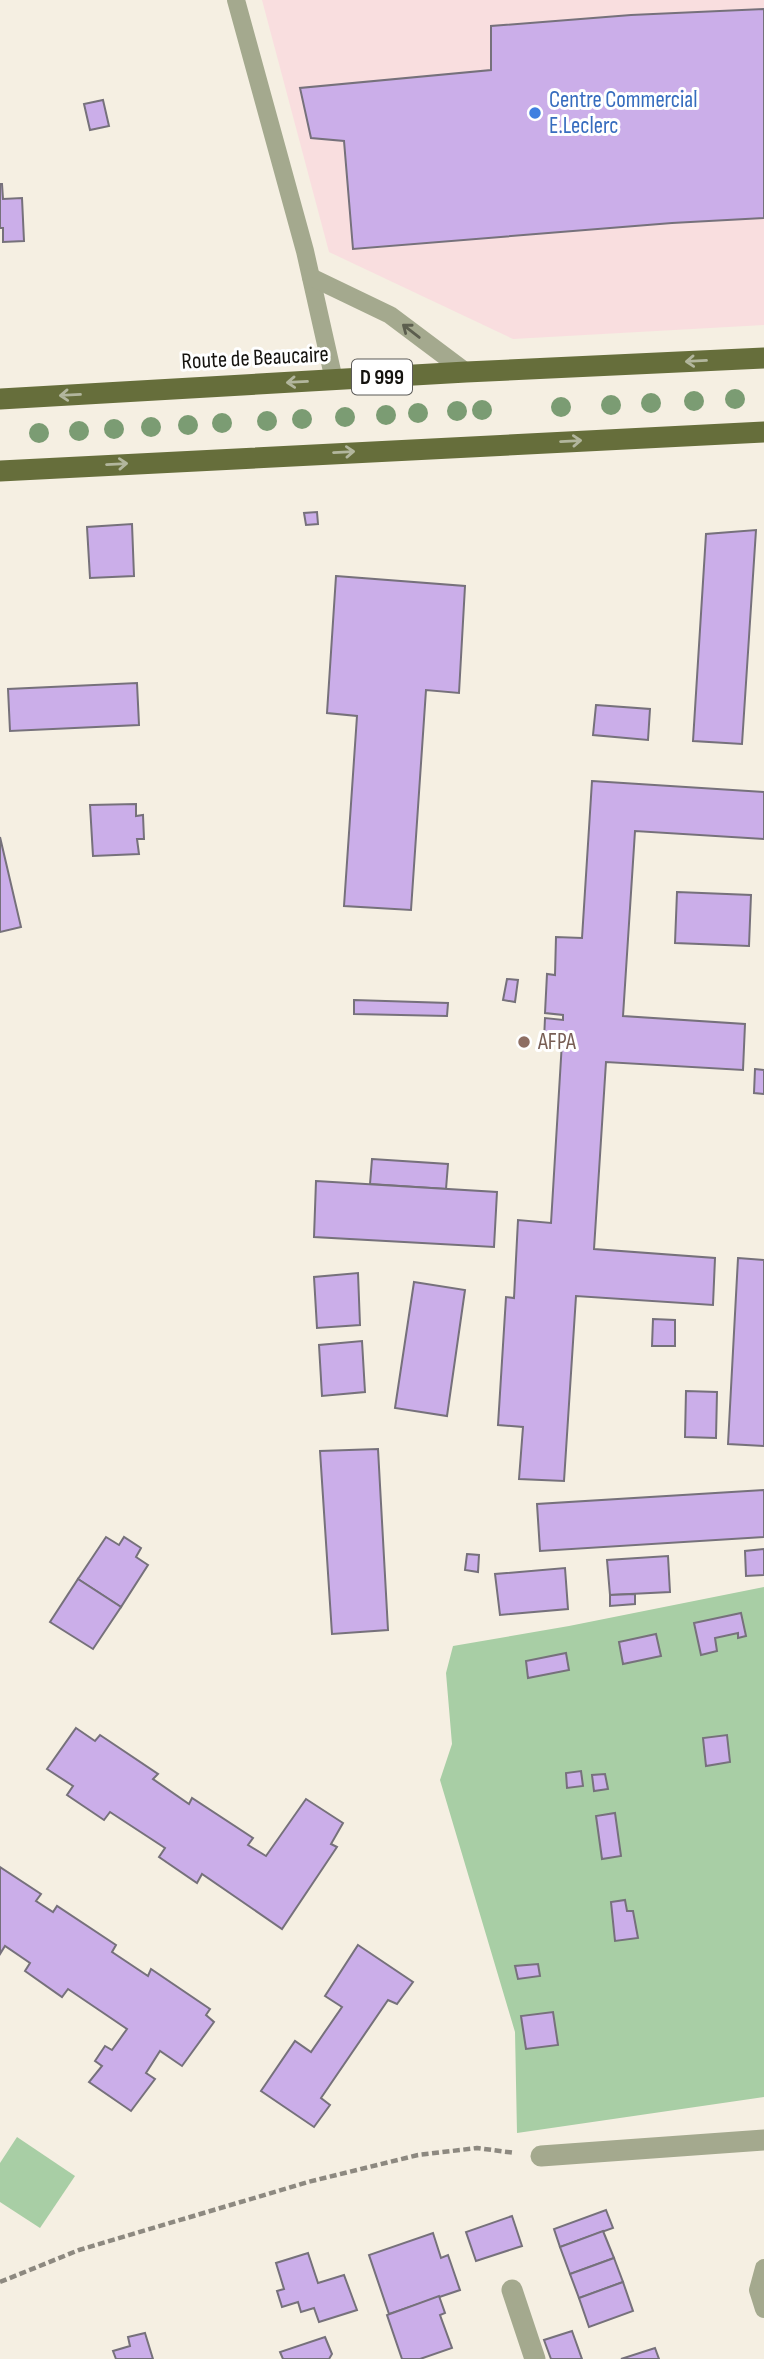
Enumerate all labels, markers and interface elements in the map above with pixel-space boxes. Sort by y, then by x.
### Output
place label: Centre Commercial E.Leclerc [549,86,697,140]
marker: Centre Commercial E.Leclerc [527,105,543,121]
one-way arrow [403,323,421,338]
street label: Route de Beaucaire [181,340,329,376]
one-way arrow [685,355,708,368]
road number: D 999 [352,360,412,394]
one-way arrow [287,376,309,389]
one-way arrow [59,389,82,402]
one-way arrow [560,435,583,448]
one-way arrow [333,446,356,459]
one-way arrow [105,458,128,471]
place label: AFPA [537,1028,576,1056]
marker: AFPA [516,1034,532,1050]

